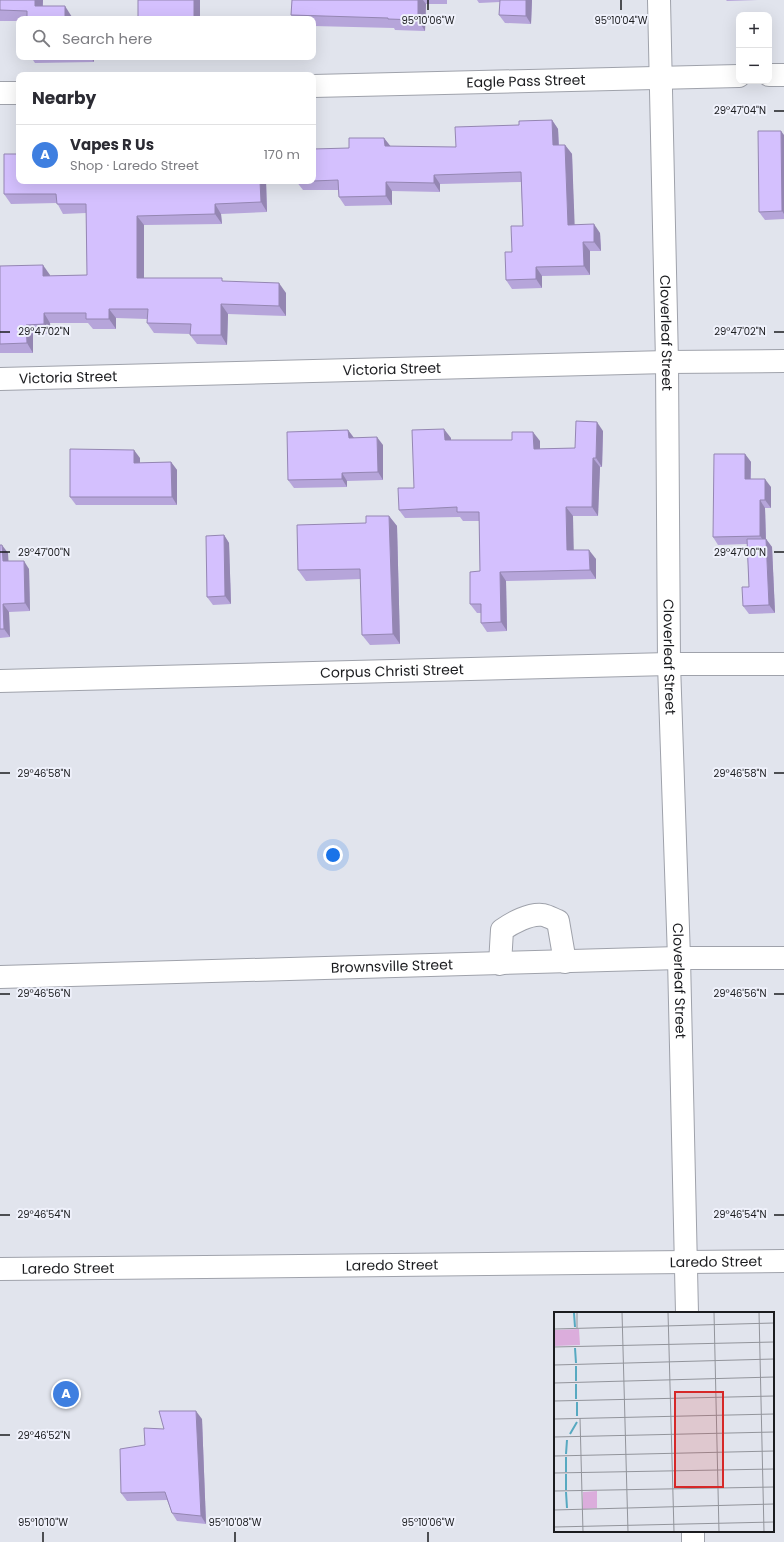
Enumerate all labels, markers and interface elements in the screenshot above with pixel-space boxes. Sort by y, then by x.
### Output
map controls [736,12,772,84]
button: + [736,12,772,48]
text: 95°10'06"W [401,13,455,28]
text: 95°10'04"W [595,13,648,28]
search box [16,16,316,60]
icon: search [30,27,52,49]
text: Search here [62,28,152,49]
button: − [736,48,772,84]
street label: Eagle Pass Street [466,70,586,92]
text: Nearby [32,86,96,110]
text: 29°47'04"N [714,103,766,118]
text: Vapes R Us [70,134,154,155]
text: A [40,145,50,164]
text: 170 m [264,145,300,164]
text: Shop · Laredo Street [70,156,199,175]
street label: Cloverleaf Street [655,275,677,391]
text: 29°47'02"N [18,324,70,339]
text: 29°47'02"N [714,324,766,339]
street label: Victoria Street [342,358,441,380]
street label: Victoria Street [19,366,117,389]
text: 29°47'00"N [18,545,70,560]
text: 29°47'00"N [714,545,766,560]
street label: Cloverleaf Street [659,599,681,715]
street label: Corpus Christi Street [320,659,464,683]
text: 29°46'58"N [18,766,70,781]
text: 29°46'58"N [714,766,766,781]
your location [323,845,343,865]
street label: Cloverleaf Street [668,922,691,1039]
street label: Brownsville Street [330,954,453,978]
text: 29°46'56"N [18,986,70,1001]
text: 29°46'56"N [714,986,766,1001]
text: 29°46'54"N [18,1207,70,1222]
text: 29°46'54"N [714,1207,766,1222]
street label: Laredo Street [670,1251,762,1272]
street label: Laredo Street [346,1255,438,1275]
street label: Laredo Street [22,1258,114,1279]
inset map [554,1312,774,1532]
pin: A [53,1379,79,1409]
text: 29°46'52"N [18,1428,70,1443]
text: 95°10'10"W [18,1515,68,1530]
text: 95°10'08"W [208,1515,262,1530]
text: 95°10'06"W [401,1515,455,1530]

